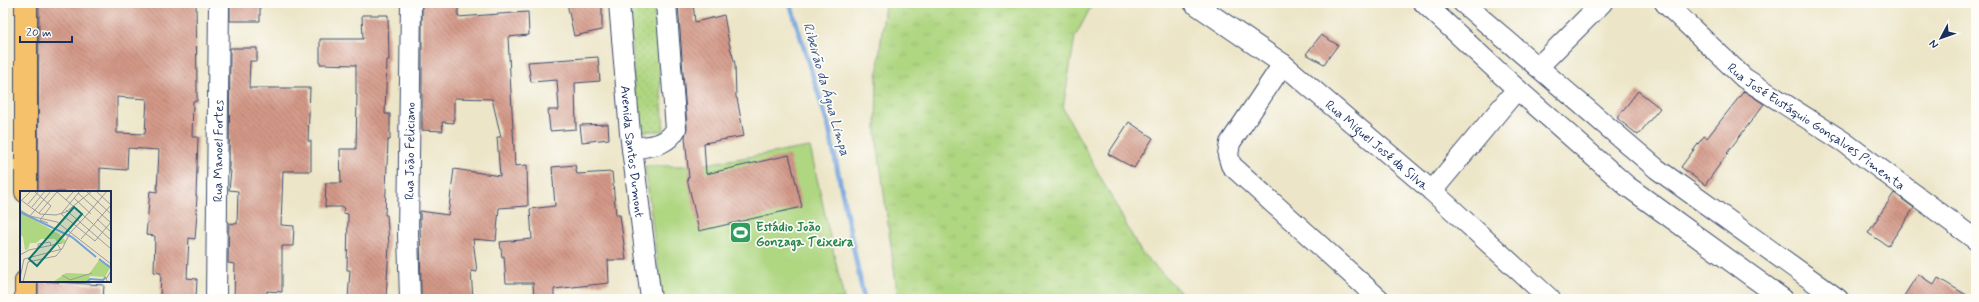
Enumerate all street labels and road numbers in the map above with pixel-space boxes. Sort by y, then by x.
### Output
street label: Rua José Eustáquio Gonçalves Pimenta [1723,60,1908,195]
street label: Avenida Santos Dumont [616,85,648,219]
street label: Rua Miguel José da Silva [1321,97,1432,195]
street label: Rua Manoel Fortes [210,99,228,202]
street label: Rua João Feliciano [401,102,420,200]

